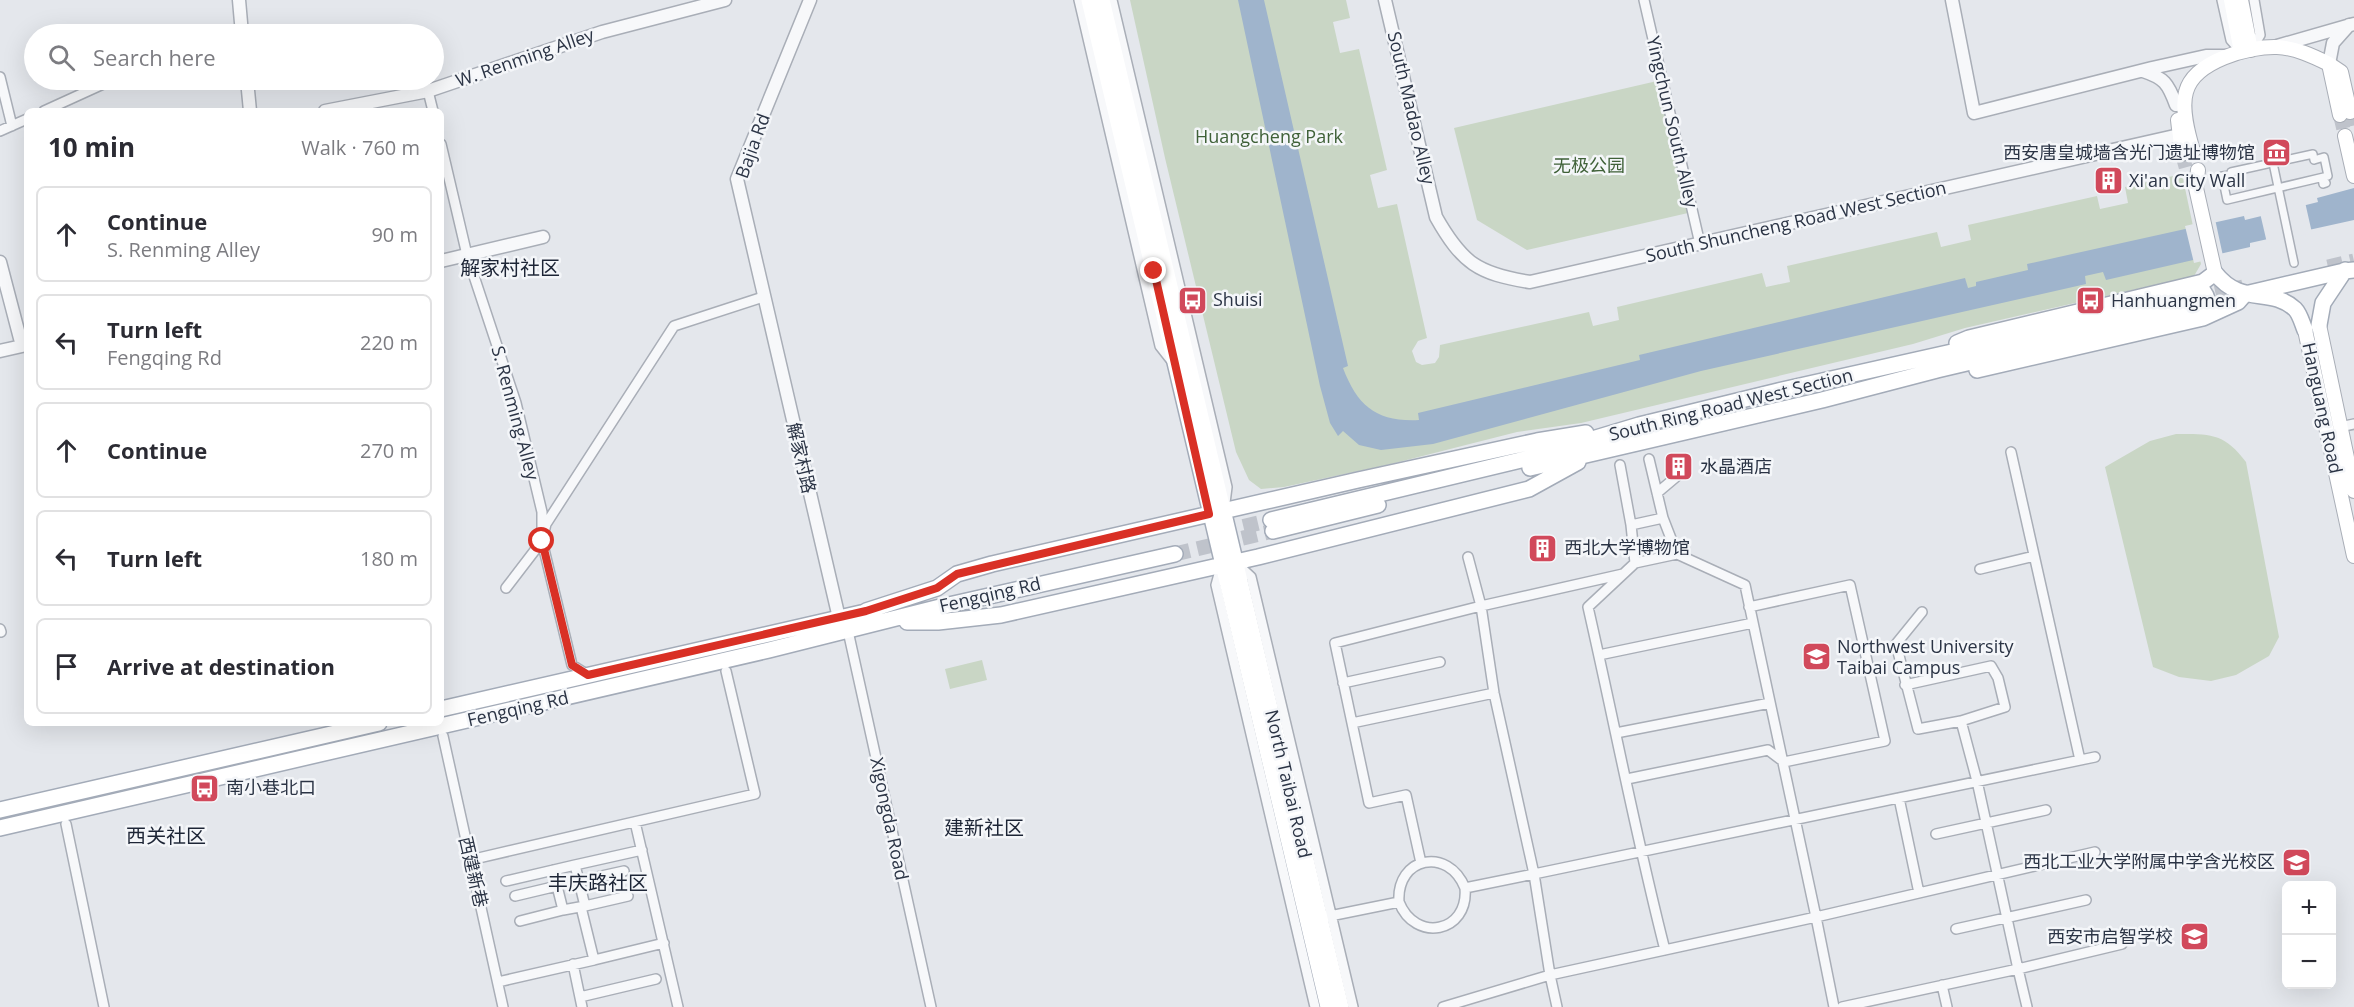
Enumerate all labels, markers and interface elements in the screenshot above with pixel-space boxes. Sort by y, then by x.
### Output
street label: W. Renming Alley [452,22,598,92]
search box [24,24,444,90]
street label: South Madao Alley [1383,29,1441,188]
street label: Yingchun South Alley [1642,34,1705,211]
icon: search [45,41,78,74]
text: Search here [93,42,216,72]
street label: Bajia Rd [729,110,775,181]
park label: Huangcheng Park [1195,124,1344,148]
text: 10 min [48,129,135,165]
text: Walk · 760 m [301,134,420,161]
museum icon: 西安唐皇城墙含光门遗址博物馆 [2260,137,2292,169]
place label: 西安唐皇城墙含光门遗址博物馆 [2003,140,2255,164]
park label: 无极公园 [1553,153,1625,177]
building icon: Xi'an City Wall [2092,165,2124,197]
place label: Xi'an City Wall [2129,168,2245,192]
street label: South Shuncheng Road West Section [1643,175,1948,267]
text: Continue [107,206,207,236]
icon: ahead [50,218,83,251]
text: 90 m [371,221,418,248]
text: S. Renming Alley [107,236,260,263]
district label: 解家村社区 [460,254,560,281]
route end [1140,257,1166,283]
bus stop icon: Shuisi [1176,284,1208,316]
bus stop icon: Hanhuangmen [2074,285,2106,317]
place label: Shuisi [1213,287,1263,311]
place label: Hanhuangmen [2111,288,2236,312]
text: Turn left [107,314,202,344]
icon: left [50,326,83,359]
text: 220 m [360,329,418,356]
street label: Hanguang Road [2297,340,2349,476]
street label: S. Renming Alley [487,343,546,483]
text: Fengqing Rd [107,344,222,371]
street label: South Ring Road West Section [1606,362,1855,446]
street label: 解家村路 [782,420,822,496]
icon: ahead [50,434,83,467]
text: Continue [107,435,207,465]
text: 270 m [360,437,418,464]
building icon: 水晶酒店 [1663,451,1695,483]
place label: 水晶酒店 [1700,454,1772,478]
route start [528,527,554,553]
building icon: 西北大学博物馆 [1527,532,1559,564]
place label: 西北大学博物馆 [1564,535,1690,559]
icon: left [50,542,83,575]
text: Turn left [107,543,202,573]
text: 180 m [360,545,418,572]
street label: Fengqing Rd [937,571,1043,617]
place label: Northwest University Taibai Campus [1837,634,2015,679]
school or university icon: Northwest University Taibai Campus [1800,641,1832,673]
icon: arrive [50,650,83,683]
text: Arrive at destination [107,651,335,681]
street label: Fengqing Rd [465,685,571,731]
street label: North Taibai Road [1260,707,1318,860]
street label: Xigongda Road [865,755,915,882]
bus stop icon: 南小巷北口 [189,772,221,804]
place label: 南小巷北口 [226,775,316,799]
district label: 建新社区 [944,814,1024,841]
district label: 西关社区 [126,822,206,849]
street label: 西建新巷 [454,834,494,910]
school or university icon: 西北工业大学附属中学含光校区 [2280,846,2312,878]
place label: 西北工业大学附属中学含光校区 [2023,849,2275,873]
district label: 丰庆路社区 [548,869,648,896]
map controls [2282,881,2336,989]
button: + [2282,881,2336,935]
school or university icon: 西安市启智学校 [2178,921,2210,953]
place label: 西安市启智学校 [2047,924,2173,948]
button: − [2282,935,2336,989]

